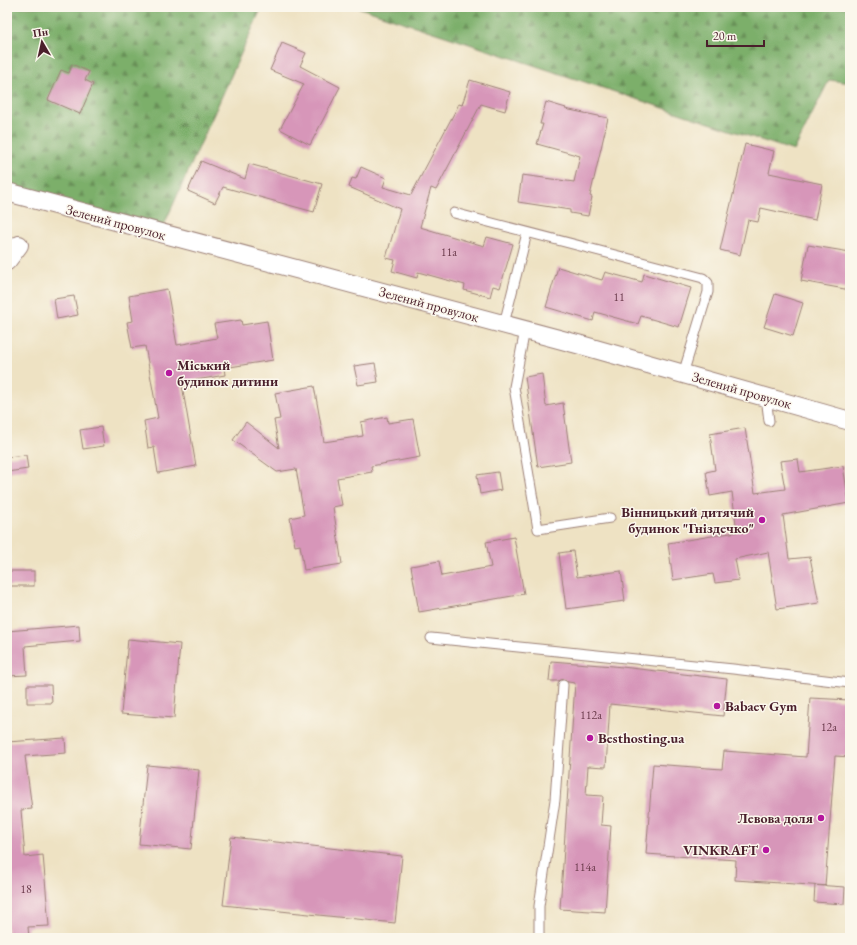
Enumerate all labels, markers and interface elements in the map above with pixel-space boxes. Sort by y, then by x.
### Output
north arrow [22,22,62,62]
scale bar [707,22,764,48]
text: Пн [32,24,50,40]
text: 20 m [713,28,737,44]
street label: Зелений провулок [64,200,168,244]
house number: 11а [441,244,457,260]
street label: Зелений провулок [377,282,481,326]
house number: 11 [613,289,625,305]
place label: Міський будинок дитини [177,356,278,390]
street label: Зелений провулок [690,367,794,413]
marker: Міський будинок дитини [164,368,174,378]
place label: Вінницький дитячий будинок "Гніздечко" [621,503,754,537]
marker: Вінницький дитячий будинок "Гніздечко" [757,515,767,525]
place label: Babaev Gym [725,697,798,715]
marker: Babaev Gym [712,701,722,711]
house number: 112а [580,707,602,723]
house number: 12а [821,719,837,735]
place label: Besthosting.ua [598,729,685,747]
marker: Besthosting.ua [585,733,595,743]
place label: Левова доля [738,809,813,827]
marker: Левова доля [816,813,826,823]
place label: VINKRAFT [683,841,758,859]
marker: VINKRAFT [761,845,771,855]
house number: 114а [574,859,596,875]
house number: 18 [20,881,32,897]

